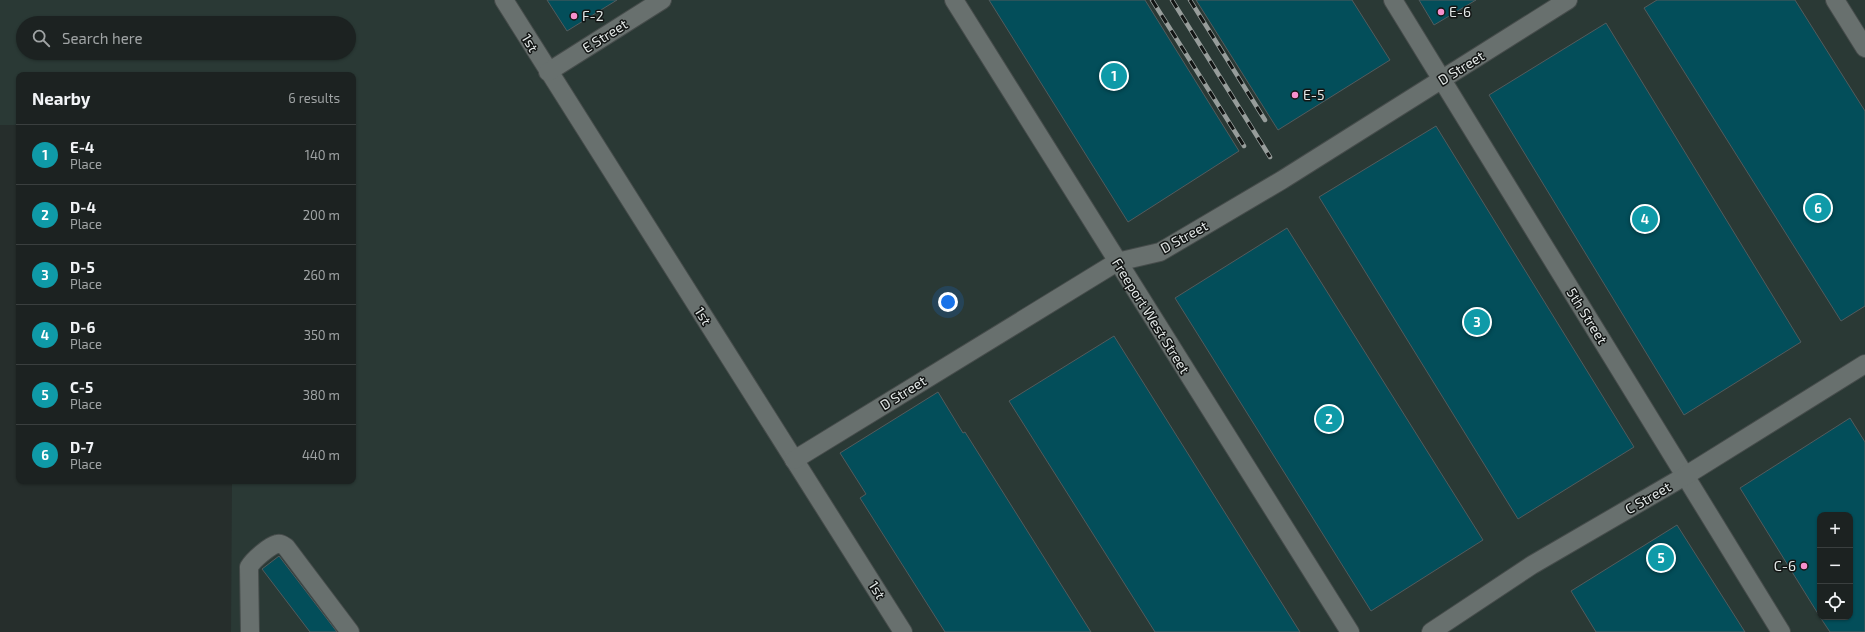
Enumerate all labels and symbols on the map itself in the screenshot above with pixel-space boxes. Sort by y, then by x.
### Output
place label: E-6 [1449,3,1471,20]
place label: F-2 [582,7,604,24]
marker: E-6 [1436,7,1446,17]
marker: F-2 [569,11,579,21]
street label: E Street [579,15,630,56]
street label: 1st [518,31,542,55]
street label: D Street [1434,47,1487,88]
pin: 1 [1101,61,1127,91]
place label: E-5 [1303,86,1325,103]
marker: E-5 [1290,90,1300,100]
pin: 6 [1805,193,1831,223]
pin: 4 [1632,204,1658,234]
street label: D Street [1157,217,1210,256]
street label: Freeport West Street [1109,255,1194,377]
street label: 5th Street [1564,285,1611,347]
your location [938,292,958,312]
street label: 1st [691,304,715,328]
pin: 3 [1464,307,1490,337]
street label: D Street [876,372,929,413]
pin: 2 [1316,404,1342,434]
street label: C Street [1622,478,1674,517]
pin: 5 [1648,543,1674,573]
place label: C-6 [1774,557,1796,574]
marker: C-6 [1799,561,1809,571]
street label: 1st [865,578,889,602]

